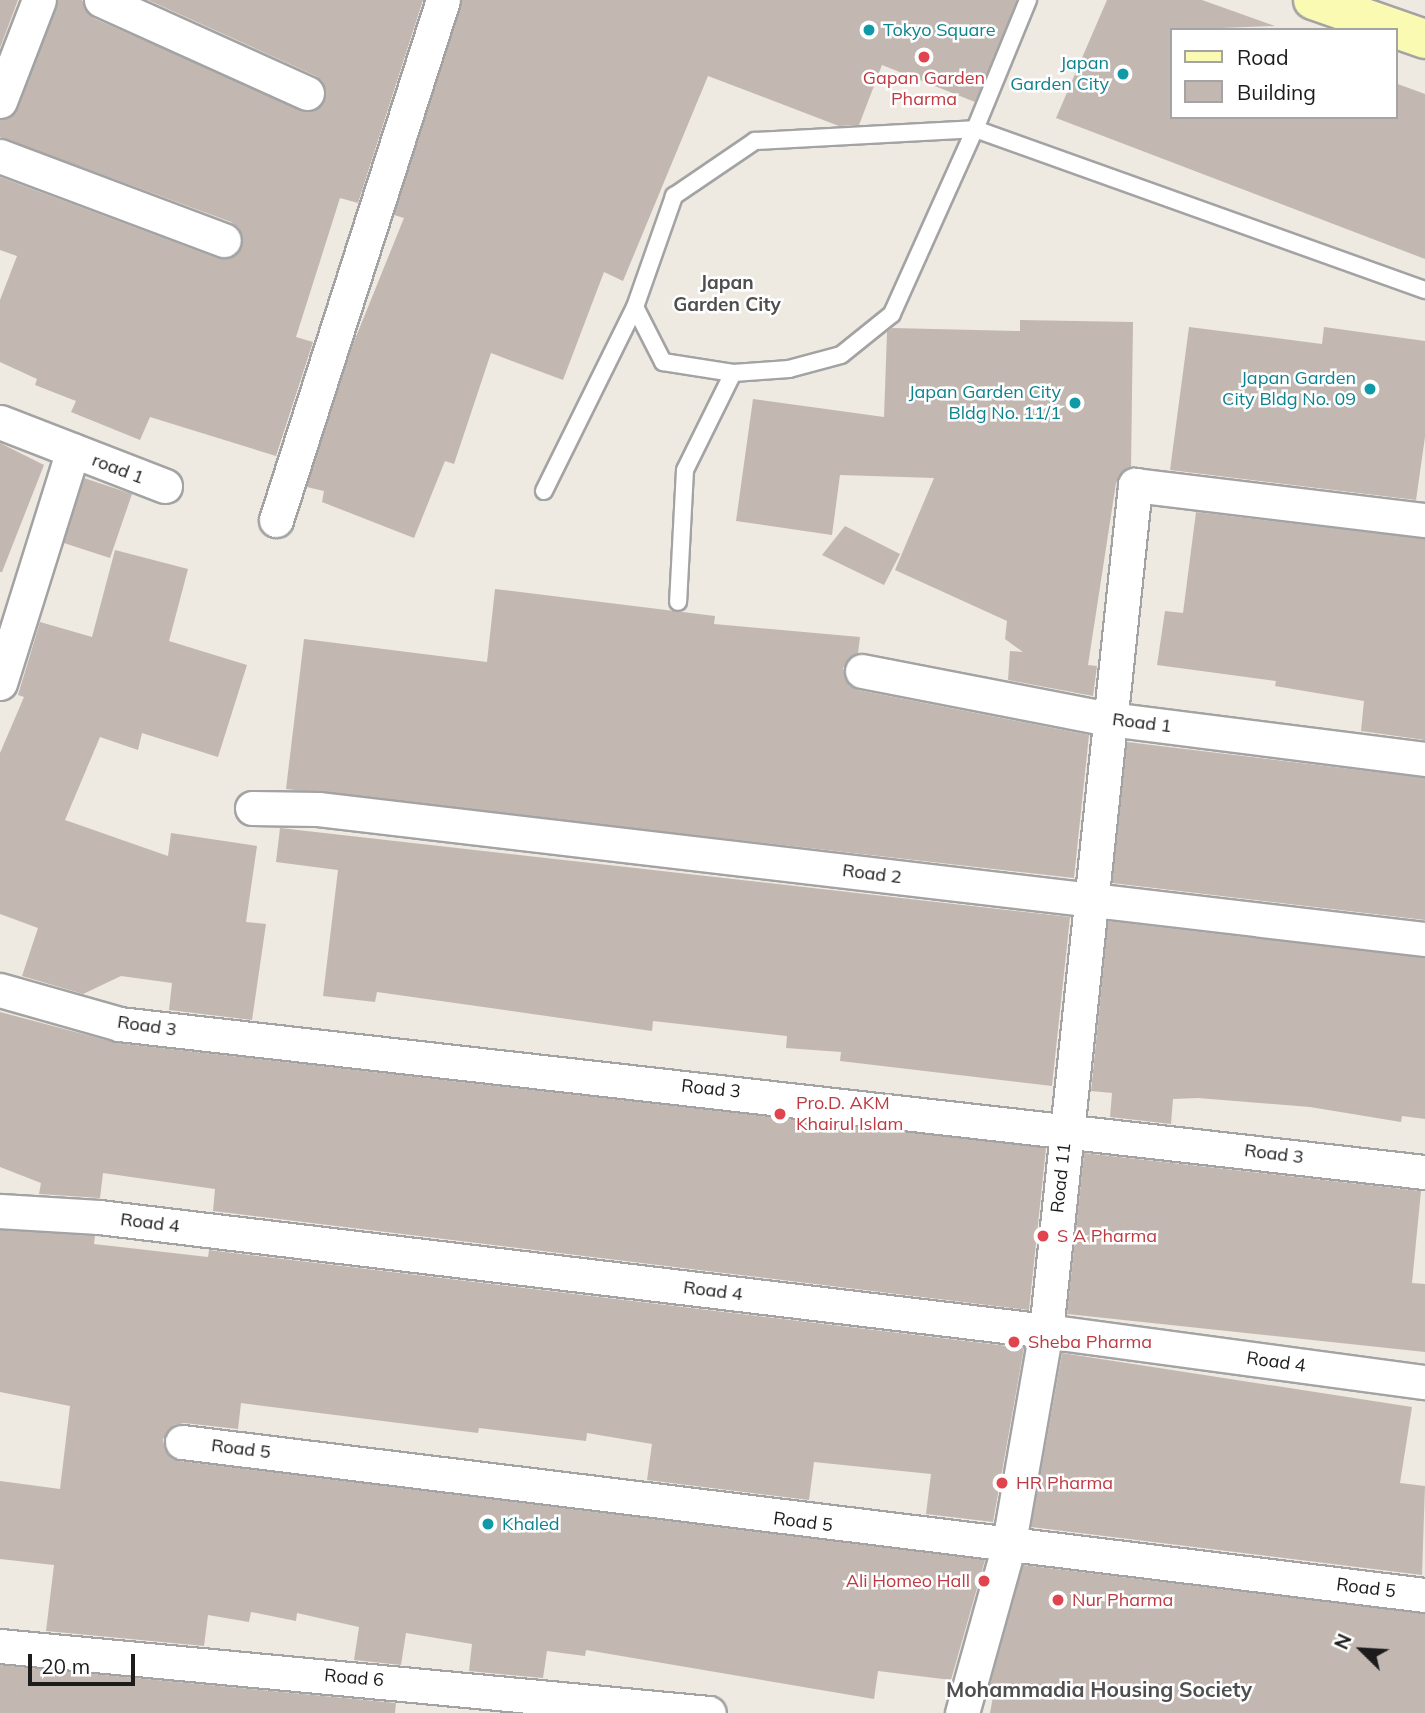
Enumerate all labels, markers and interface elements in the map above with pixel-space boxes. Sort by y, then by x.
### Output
place label: Tokyo Square [883,19,996,41]
marker: Tokyo Square [861,22,877,38]
legend [1170,28,1397,119]
text: Road [1237,44,1288,70]
marker: Gapan Garden Pharma [916,49,932,65]
place label: Japan Garden City [1010,53,1109,96]
marker: Japan Garden City [1115,66,1131,82]
place label: Gapan Garden Pharma [863,68,985,110]
text: Building [1237,79,1316,105]
district label: Japan Garden City [673,272,781,316]
place label: Japan Garden City Bldg No. 09 [1222,368,1356,410]
marker: Japan Garden City Bldg No. 09 [1362,381,1378,397]
place label: Japan Garden City Bldg No. 11/1 [909,382,1061,424]
marker: Japan Garden City Bldg No. 11/1 [1067,395,1083,411]
street label: road 1 [89,449,147,489]
street label: Road 1 [1111,709,1173,737]
street label: Road 2 [841,860,903,888]
street label: Road 3 [116,1011,178,1041]
street label: Road 3 [680,1075,742,1103]
place label: Pro.D. AKM Khairul Islam [796,1093,903,1136]
marker: Pro.D. AKM Khairul Islam [770,1104,790,1124]
street label: Road 3 [1243,1140,1305,1168]
street label: Road 11 [1047,1142,1075,1214]
street label: Road 4 [119,1209,181,1237]
place label: S A Pharma [1057,1225,1157,1247]
marker: S A Pharma [1035,1228,1051,1244]
street label: Road 4 [682,1277,744,1305]
place label: Sheba Pharma [1028,1331,1152,1353]
marker: Sheba Pharma [1006,1334,1022,1350]
street label: Road 4 [1245,1347,1307,1377]
street label: Road 5 [210,1435,272,1463]
place label: HR Pharma [1016,1472,1113,1494]
marker: HR Pharma [994,1475,1010,1491]
street label: Road 5 [772,1508,834,1536]
place label: Khaled [502,1513,560,1535]
marker: Khaled [480,1516,496,1532]
place label: Ali Homeo Hall [846,1570,970,1592]
marker: Ali Homeo Hall [976,1573,992,1589]
street label: Road 5 [1335,1574,1397,1602]
place label: Nur Pharma [1072,1589,1173,1611]
marker: Nur Pharma [1050,1592,1066,1608]
north arrow [1327,1615,1397,1685]
text: N [1329,1630,1357,1653]
scale bar [32,1640,138,1684]
text: 20 m [41,1653,90,1679]
street label: Road 6 [323,1665,385,1691]
district label: Mohammadia Housing Society [946,1676,1252,1702]

